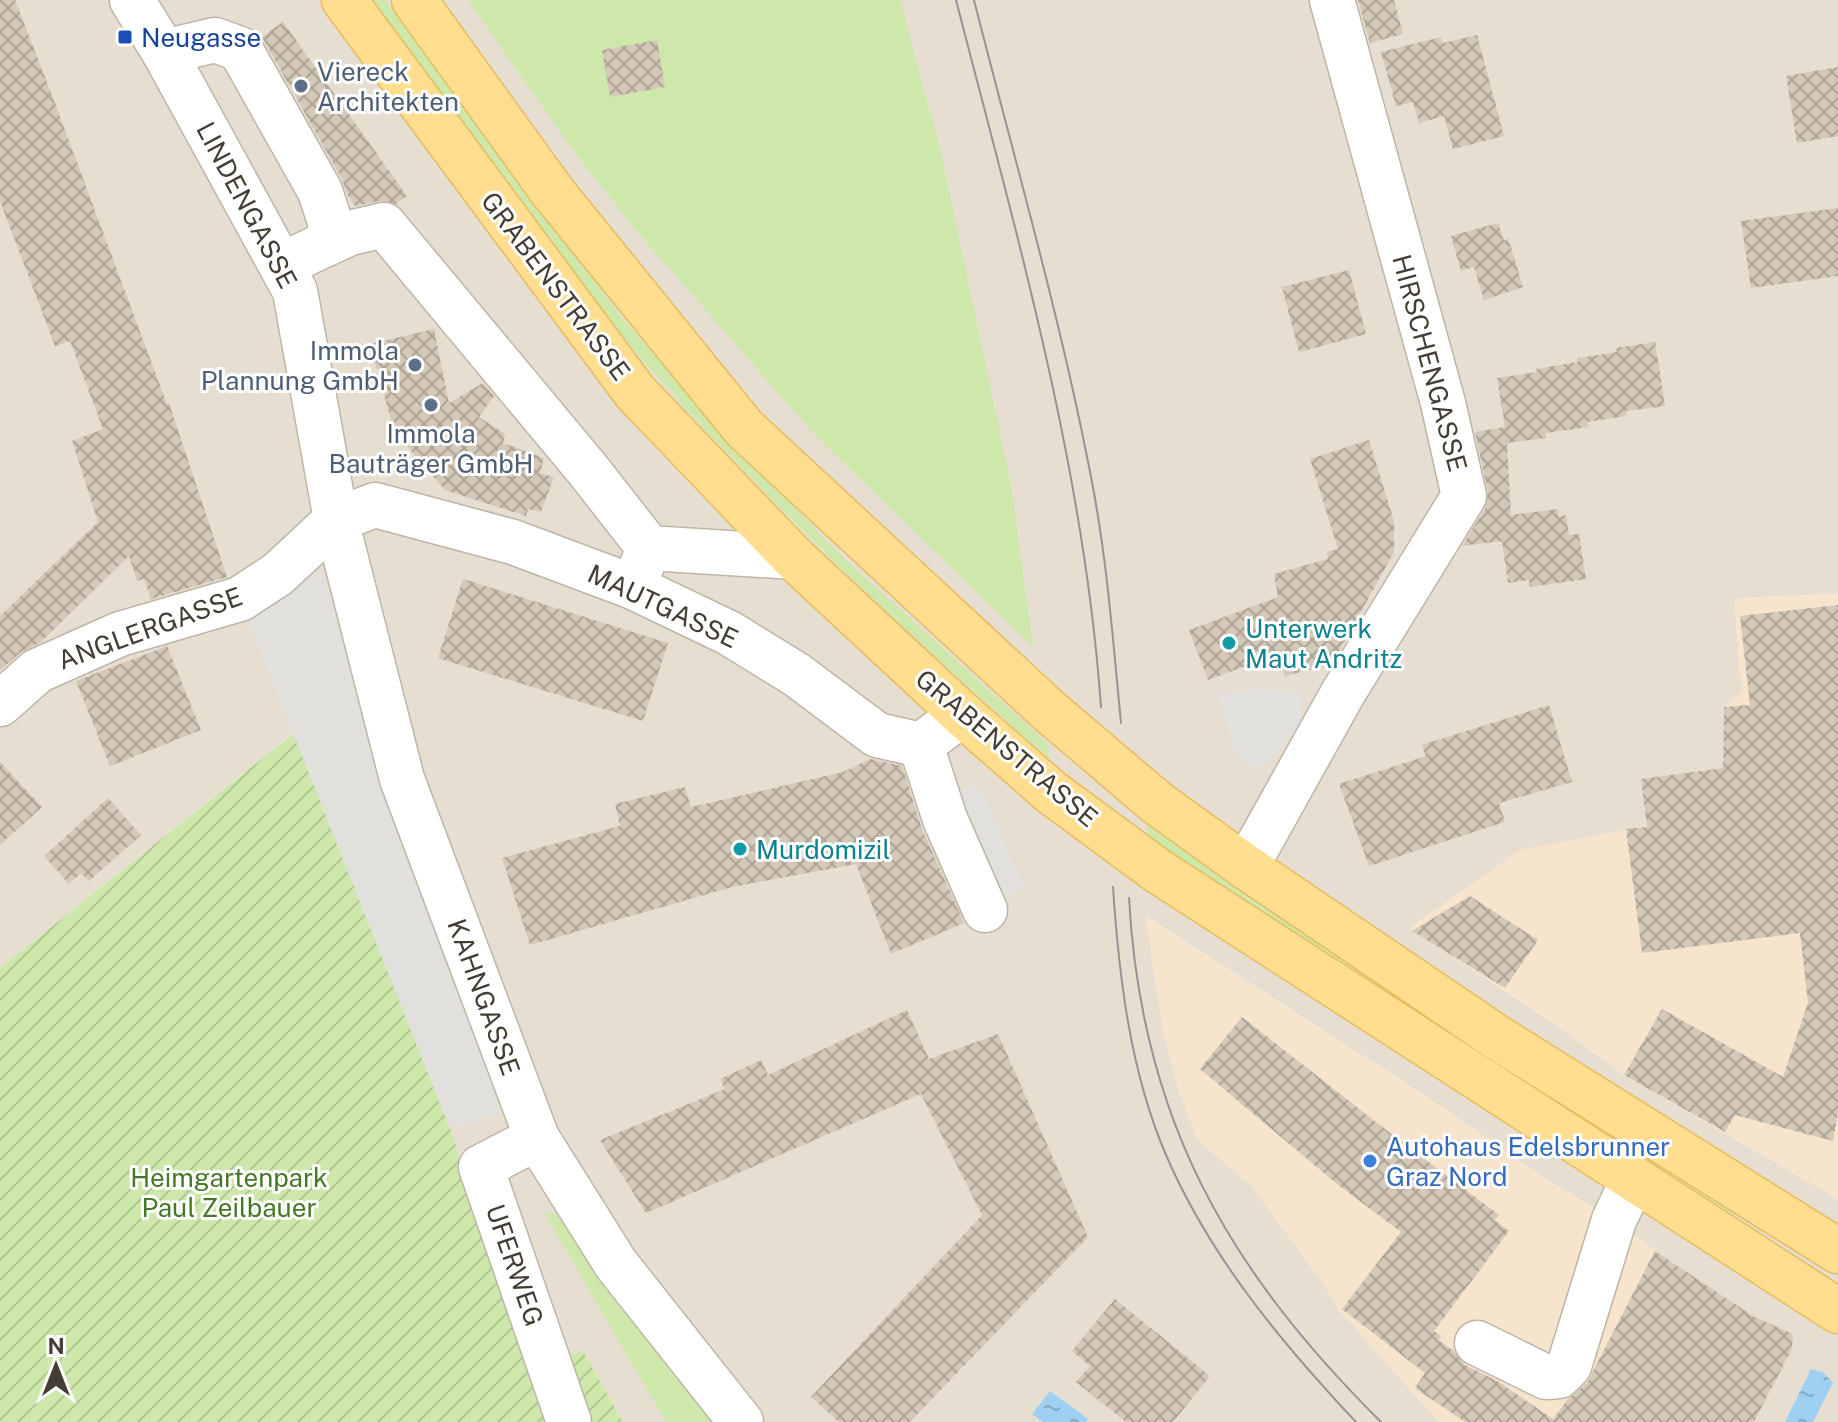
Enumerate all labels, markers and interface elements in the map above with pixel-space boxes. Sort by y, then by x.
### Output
place label: Neugasse [141,22,261,53]
marker: Neugasse [116,28,134,46]
place label: Viereck Architekten [317,56,459,117]
marker: Viereck Architekten [292,77,310,95]
street label: LINDENGASSE [190,116,304,294]
street label: GRABENSTRASSE [475,186,637,386]
street label: HIRSCHENGASSE [1386,251,1474,475]
place label: Immola Plannung GmbH [201,335,399,396]
marker: Immola Plannung GmbH [406,356,424,374]
marker: Immola Bauträger GmbH [422,396,440,414]
place label: Immola Bauträger GmbH [329,418,533,479]
street label: MAUTGASSE [583,558,743,654]
street label: ANGLERGASSE [54,580,246,676]
place label: Unterwerk Maut Andritz [1245,613,1402,674]
marker: Unterwerk Maut Andritz [1220,634,1238,652]
street label: GRABENSTRASSE [910,663,1104,833]
place label: Murdomizil [756,834,890,865]
marker: Murdomizil [731,840,749,858]
street label: KAHNGASSE [441,914,527,1080]
place label: Autohaus Edelsbrunner Graz Nord [1386,1131,1670,1192]
marker: Autohaus Edelsbrunner Graz Nord [1361,1152,1379,1170]
park label: Heimgartenpark Paul Zeilbauer [130,1162,328,1223]
street label: UFERWEG [480,1200,550,1330]
north arrow [16,1326,96,1406]
text: N [47,1333,65,1359]

